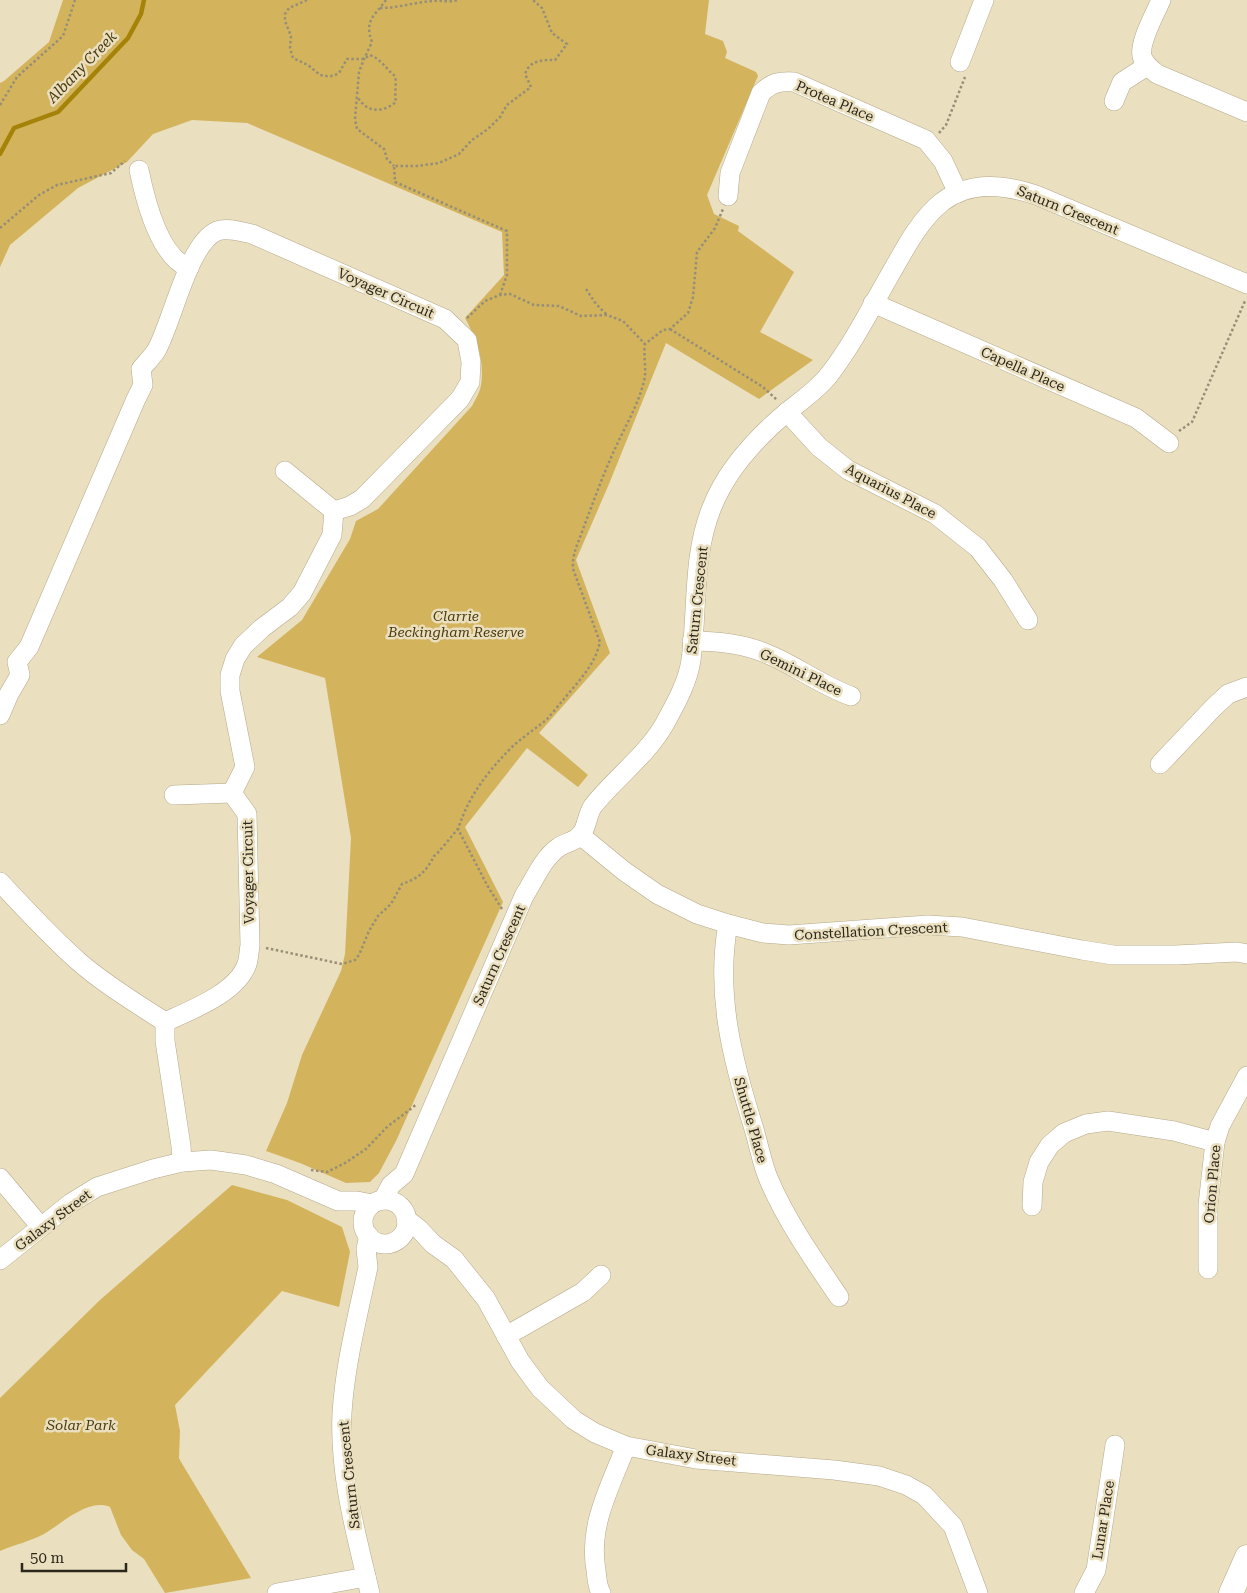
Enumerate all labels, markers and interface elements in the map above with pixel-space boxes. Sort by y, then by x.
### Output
water label: Albany Creek [43,27,121,107]
street label: Protea Place [794,77,877,125]
street label: Saturn Crescent [1015,182,1121,238]
street label: Voyager Circuit [335,265,437,321]
street label: Capella Place [978,343,1068,395]
street label: Aquarius Place [843,460,939,522]
street label: Saturn Crescent [683,545,711,655]
park label: Clarrie Beckingham Reserve [387,608,524,640]
street label: Gemini Place [757,645,845,699]
street label: Voyager Circuit [239,820,257,924]
street label: Saturn Crescent [470,902,528,1008]
street label: Constellation Crescent [794,919,948,943]
street label: Shuttle Place [731,1075,771,1165]
street label: Orion Place [1201,1144,1223,1224]
street label: Galaxy Street [12,1186,94,1254]
park label: Solar Park [45,1417,116,1433]
street label: Saturn Crescent [335,1420,363,1530]
street label: Galaxy Street [645,1442,737,1468]
street label: Lunar Place [1089,1479,1117,1561]
scale bar [22,1540,126,1572]
text: 50 m [30,1549,65,1567]

